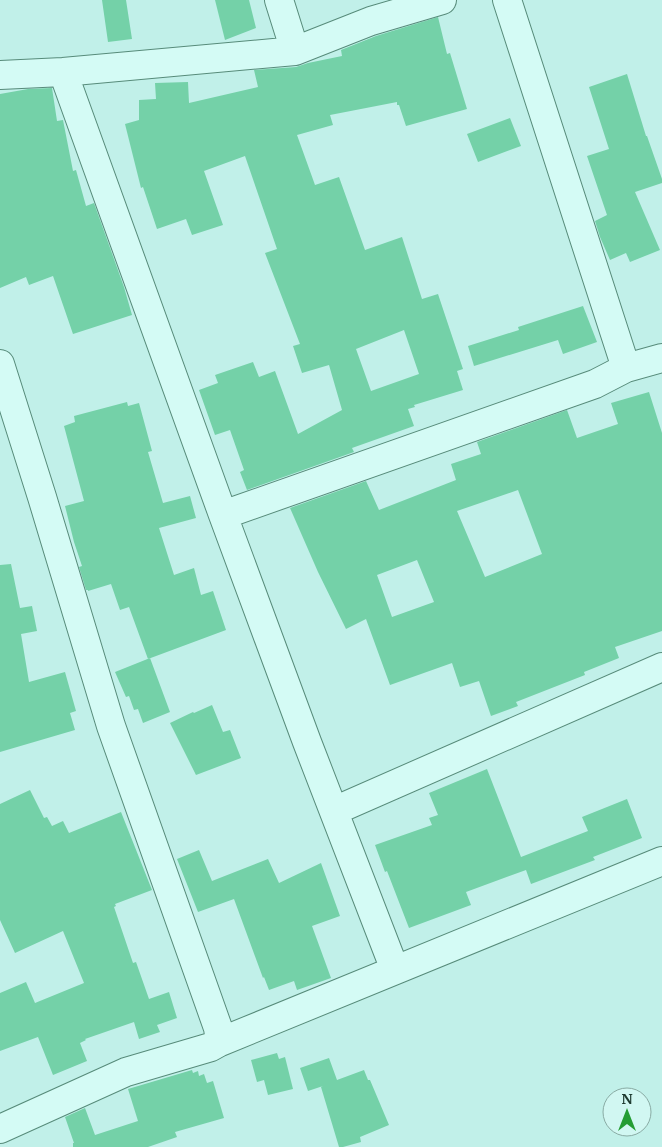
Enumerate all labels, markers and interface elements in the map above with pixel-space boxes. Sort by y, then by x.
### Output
north arrow [602,1087,652,1137]
text: N [621,1090,633,1108]

